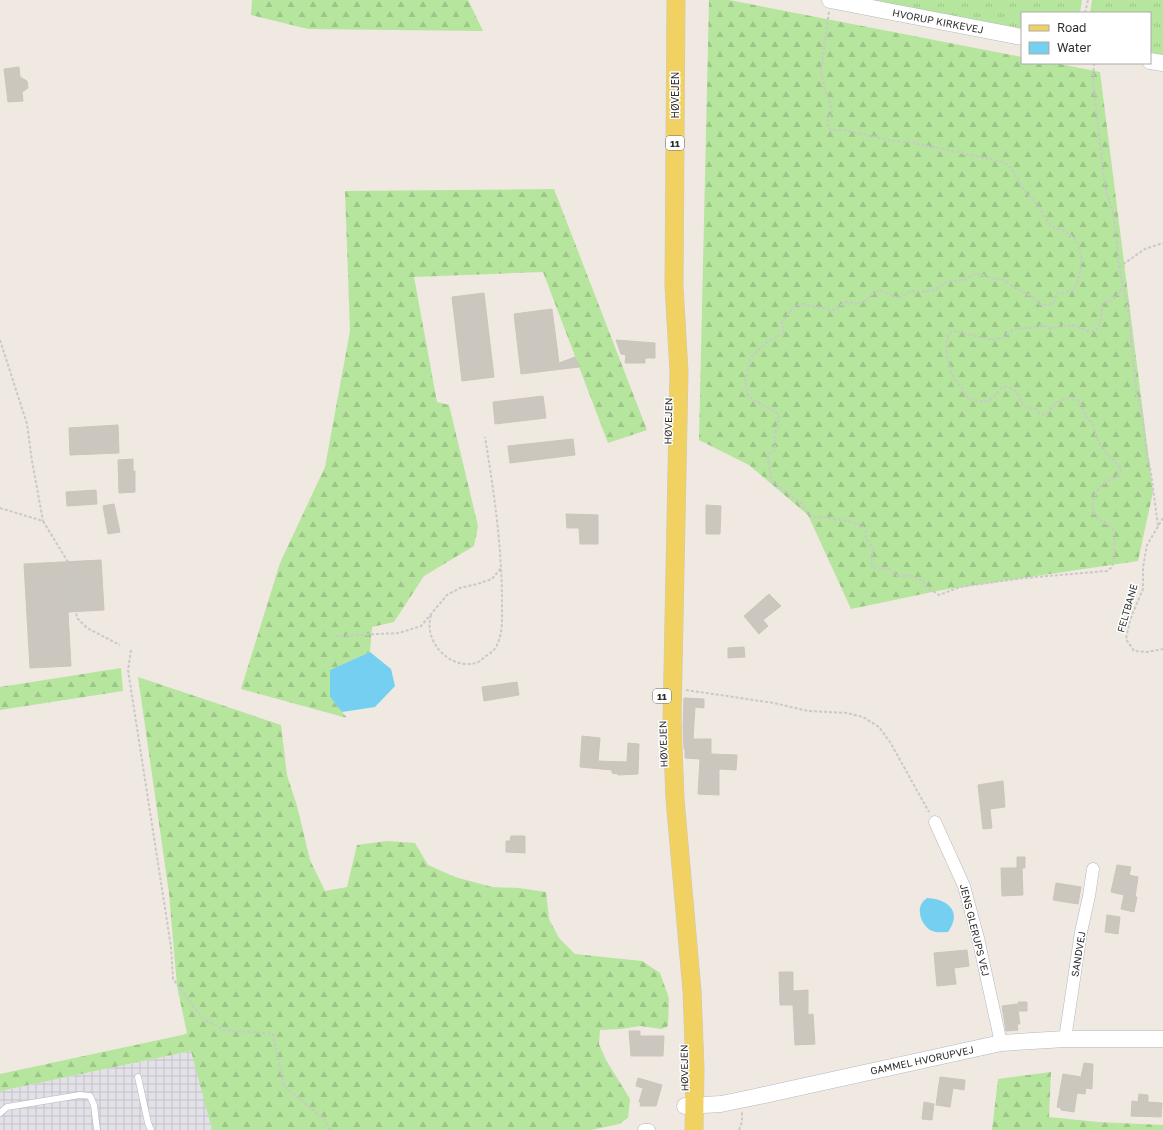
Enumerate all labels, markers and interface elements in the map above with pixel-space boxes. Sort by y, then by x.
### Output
street label: HVORUP KIRKEVEJ [891,6,985,36]
legend [1021,12,1151,64]
text: Road [1057,20,1086,35]
text: Water [1057,40,1091,55]
street label: HØVEJEN [669,72,681,118]
road number: 11 [666,136,684,150]
street label: HØVEJEN [662,397,674,445]
street label: FELTBANE [1114,582,1140,634]
road number: 11 [653,689,671,703]
street label: HØVEJEN [656,720,670,768]
street label: JENS GLERUPS VEJ [958,883,992,977]
street label: SANDVEJ [1068,930,1088,978]
street label: GAMMEL HVORUPVEJ [869,1043,975,1077]
street label: HØVEJEN [678,1044,690,1092]

